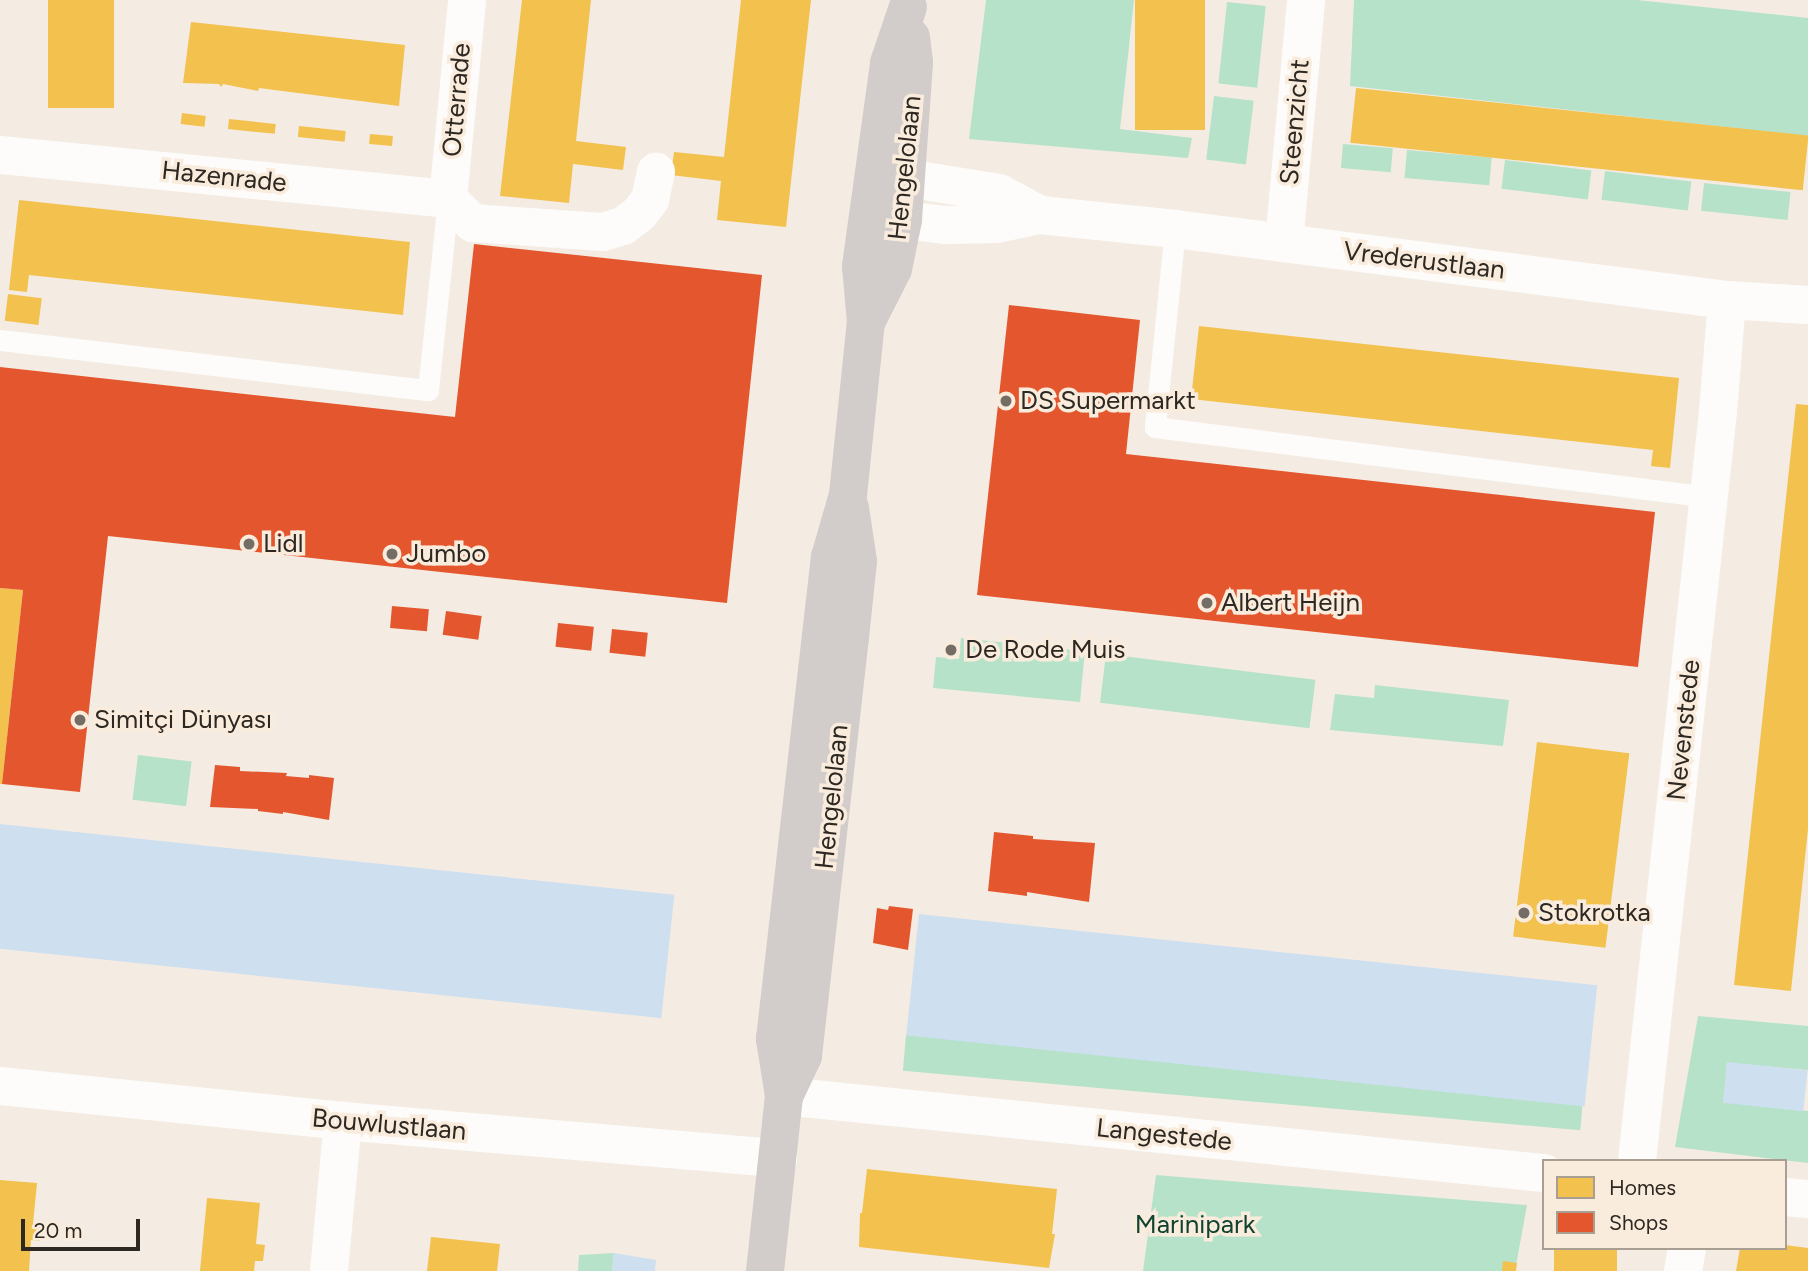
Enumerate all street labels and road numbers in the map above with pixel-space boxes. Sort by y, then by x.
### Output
street label: Otterrade [436,42,478,158]
street label: Steenzicht [1274,58,1316,186]
street label: Hengelolaan [882,94,928,242]
street label: Hazenrade [160,155,288,199]
street label: Vrederustlaan [1342,236,1506,286]
street label: Nevenstede [1661,658,1707,802]
street label: Hengelolaan [809,723,855,871]
street label: Bouwlustlaan [311,1103,467,1147]
street label: Langestede [1095,1112,1233,1158]

